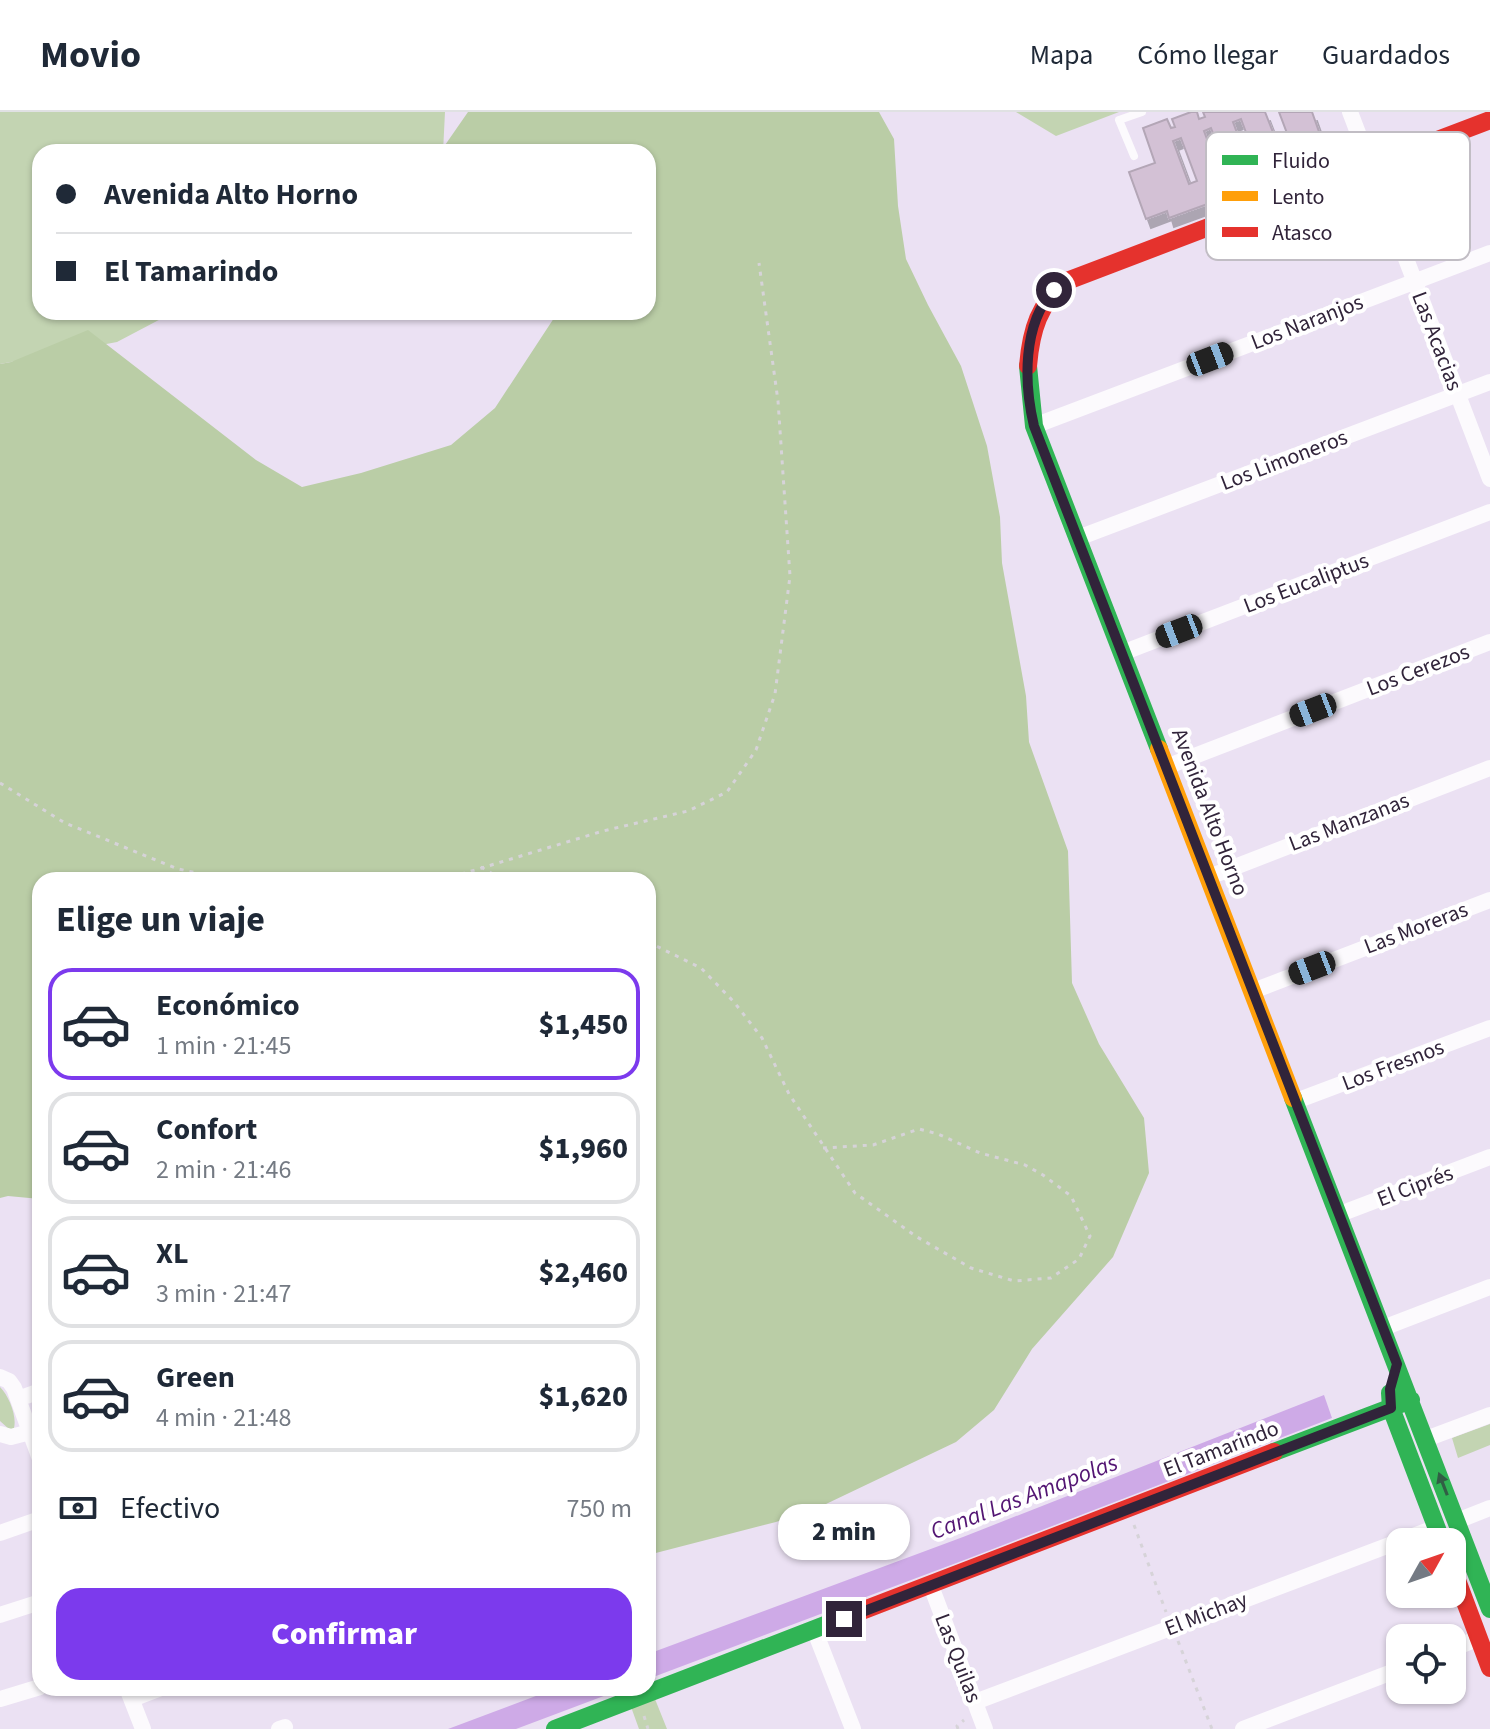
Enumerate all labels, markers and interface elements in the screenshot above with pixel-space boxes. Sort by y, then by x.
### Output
text: Movio [40,28,141,82]
text: Mapa [1030,35,1093,75]
text: Cómo llegar [1137,35,1278,75]
text: Guardados [1322,35,1450,75]
legend [1206,132,1470,260]
text: Fluido [1272,145,1330,177]
text: Avenida Alto Horno [104,173,358,216]
text: Lento [1272,181,1324,213]
text: Atasco [1272,217,1332,249]
text: El Tamarindo [104,250,278,293]
route start [1036,272,1072,308]
street label: Los Naranjos [1246,286,1368,358]
street label: Las Acacias [1403,287,1471,395]
car [1183,339,1237,379]
street label: Los Limoneros [1216,421,1352,499]
street label: Los Eucaliptus [1239,544,1373,622]
car [1152,611,1206,651]
street label: Los Cerezos [1362,636,1474,704]
car [1286,690,1340,730]
street label: Avenida Alto Horno [1163,724,1257,900]
street label: Las Manzanas [1284,784,1414,860]
text: Elige un viaje [56,894,265,945]
street label: Las Moreras [1359,894,1473,962]
car [1285,948,1339,988]
text: Económico [156,984,300,1027]
icon: car [60,988,132,1060]
text: $1,450 [539,1003,628,1046]
text: 1 min · 21:45 [156,1027,291,1064]
street label: Los Fresnos [1337,1031,1449,1099]
text: Confort [156,1108,257,1151]
icon: car [60,1112,132,1184]
text: $1,960 [539,1127,628,1170]
text: 2 min · 21:46 [156,1151,291,1188]
street label: El Ciprés [1372,1157,1458,1215]
text: XL [156,1232,189,1275]
icon: car [60,1236,132,1308]
text: $2,460 [539,1251,628,1294]
text: 3 min · 21:47 [156,1275,291,1312]
text: Green [156,1356,235,1399]
icon: car [60,1360,132,1432]
text: $1,620 [539,1375,628,1418]
text: 4 min · 21:48 [156,1399,291,1436]
street label: El Tamarindo [1159,1412,1283,1486]
water label: Canal Las Amapolas [925,1445,1123,1549]
one-way arrow [1436,1472,1448,1496]
icon: cash [56,1486,100,1530]
text: Efectivo [120,1487,220,1530]
text: 750 m [566,1490,632,1527]
callout: 2 min [778,1503,910,1559]
text: 2 min [812,1513,876,1550]
north arrow [1386,1528,1466,1608]
map controls [1386,1528,1466,1704]
street label: El Michay [1160,1583,1253,1644]
button: Confirmar [56,1588,632,1680]
route end [826,1601,862,1637]
street label: Las Quilas [926,1609,990,1707]
button: locate [1386,1624,1466,1704]

